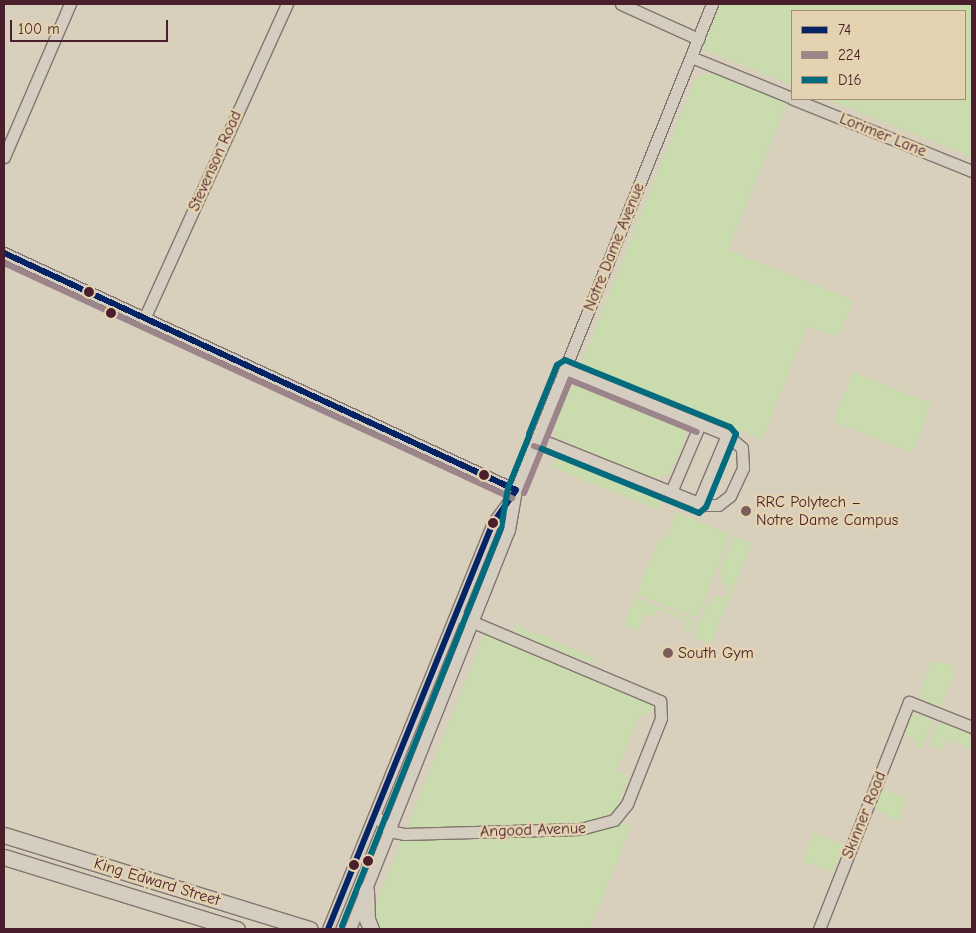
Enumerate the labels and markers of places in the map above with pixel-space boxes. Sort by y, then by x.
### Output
unlabelled marker [84,287,94,297]
unlabelled marker [106,308,116,318]
unlabelled marker [479,470,489,480]
place label: RRC Polytech – Notre Dame Campus [756,492,898,530]
marker: RRC Polytech – Notre Dame Campus [740,505,752,517]
unlabelled marker [488,518,498,528]
place label: South Gym [678,643,754,663]
marker: South Gym [662,647,674,659]
unlabelled marker [363,856,373,866]
unlabelled marker [349,860,359,870]

